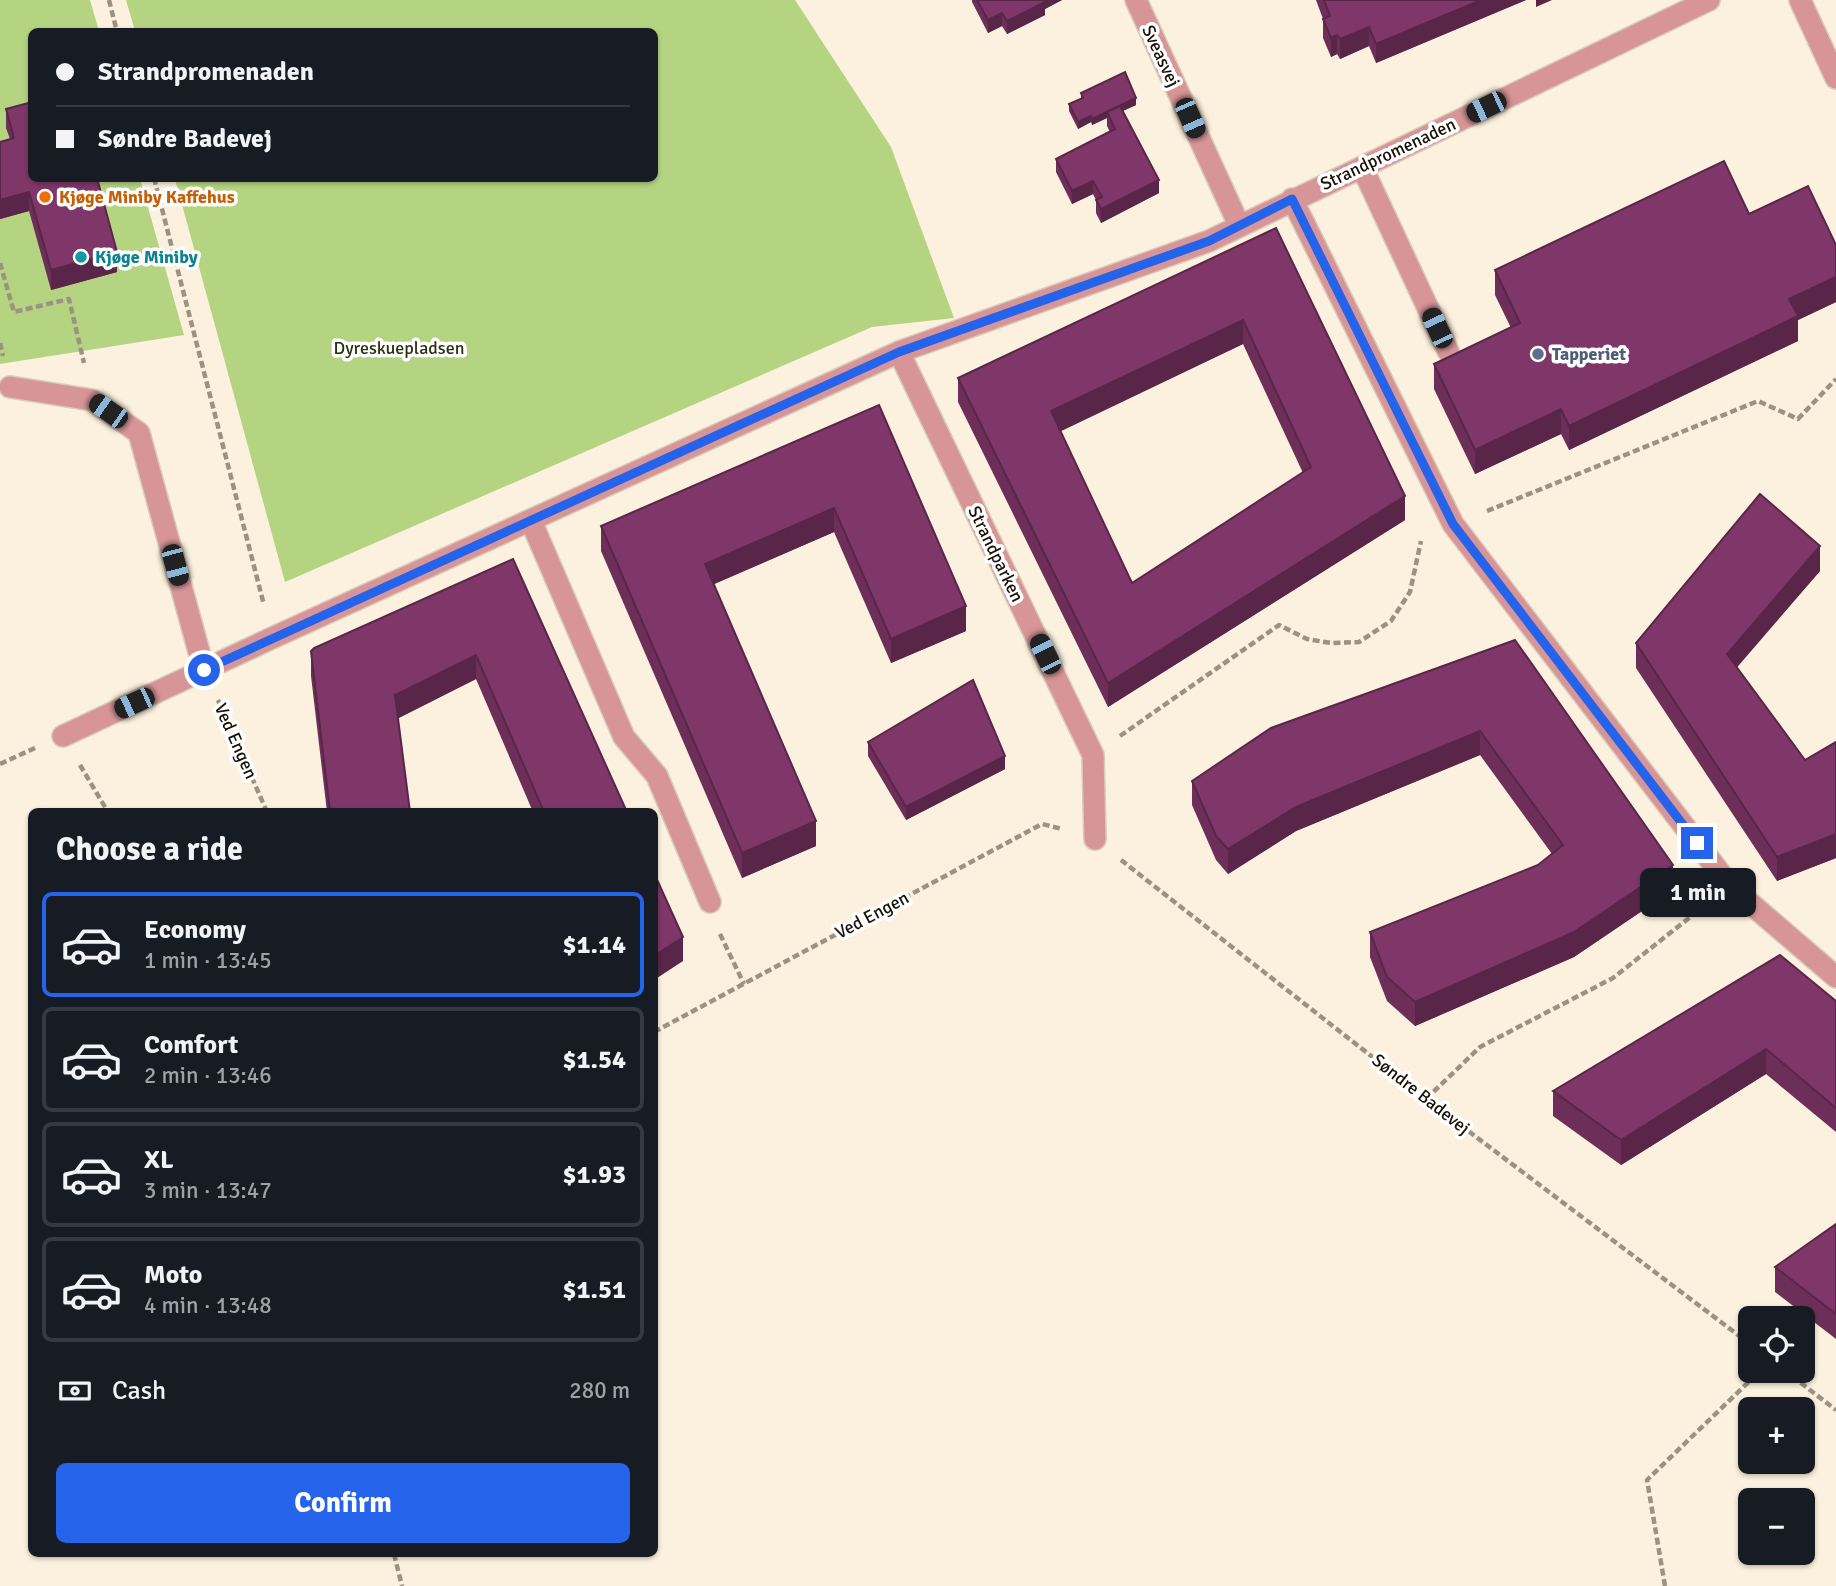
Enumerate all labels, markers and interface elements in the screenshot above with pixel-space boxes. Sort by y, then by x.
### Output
street label: Sveasvej [1137,22,1185,90]
text: Strandpromenaden [98,56,314,88]
car [1463,88,1510,126]
car [1172,95,1209,141]
street label: Strandpromenaden [1317,113,1459,195]
text: Søndre Badevej [98,123,272,155]
place label: Kjøge Miniby Kaffehus [59,186,235,208]
marker: Kjøge Miniby Kaffehus [37,189,53,205]
place label: Kjøge Miniby [95,246,198,268]
marker: Kjøge Miniby [73,249,89,265]
car [1419,305,1456,351]
park label: Dyreskuepladsen [334,337,464,359]
place label: Tapperiet [1552,343,1626,365]
marker: Tapperiet [1530,346,1546,362]
car [85,390,132,432]
street label: Strandparken [963,502,1029,606]
car [160,542,191,588]
car [1027,631,1064,677]
route start [188,654,220,686]
car [111,685,158,721]
street label: Ved Engen [210,700,262,782]
route end [1681,827,1713,859]
text: Choose a ride [56,830,243,869]
callout: 1 min [1639,868,1755,917]
text: 1 min [1670,878,1726,907]
street label: Ved Engen [831,886,913,944]
icon: car [60,913,123,976]
text: Economy [144,914,246,946]
text: $1.14 [562,929,626,961]
text: 1 min · 13:45 [144,946,272,975]
icon: car [60,1028,123,1091]
text: Comfort [144,1029,238,1061]
text: $1.54 [562,1044,626,1076]
street label: Søndre Badevej [1368,1049,1474,1139]
text: 2 min · 13:46 [144,1061,272,1090]
icon: car [60,1143,123,1206]
text: XL [144,1144,174,1176]
text: $1.93 [562,1159,626,1191]
text: 3 min · 13:47 [144,1176,272,1205]
icon: car [60,1258,123,1321]
text: Moto [144,1259,202,1291]
text: $1.51 [562,1274,626,1306]
text: 4 min · 13:48 [144,1291,272,1320]
map controls [1738,1306,1815,1565]
button: locate [1738,1306,1815,1383]
icon: cash [56,1372,94,1410]
text: Cash [112,1375,166,1407]
text: 280 m [569,1376,630,1405]
button: + [1738,1397,1815,1474]
button: Confirm [56,1463,630,1543]
button: − [1738,1488,1815,1565]

